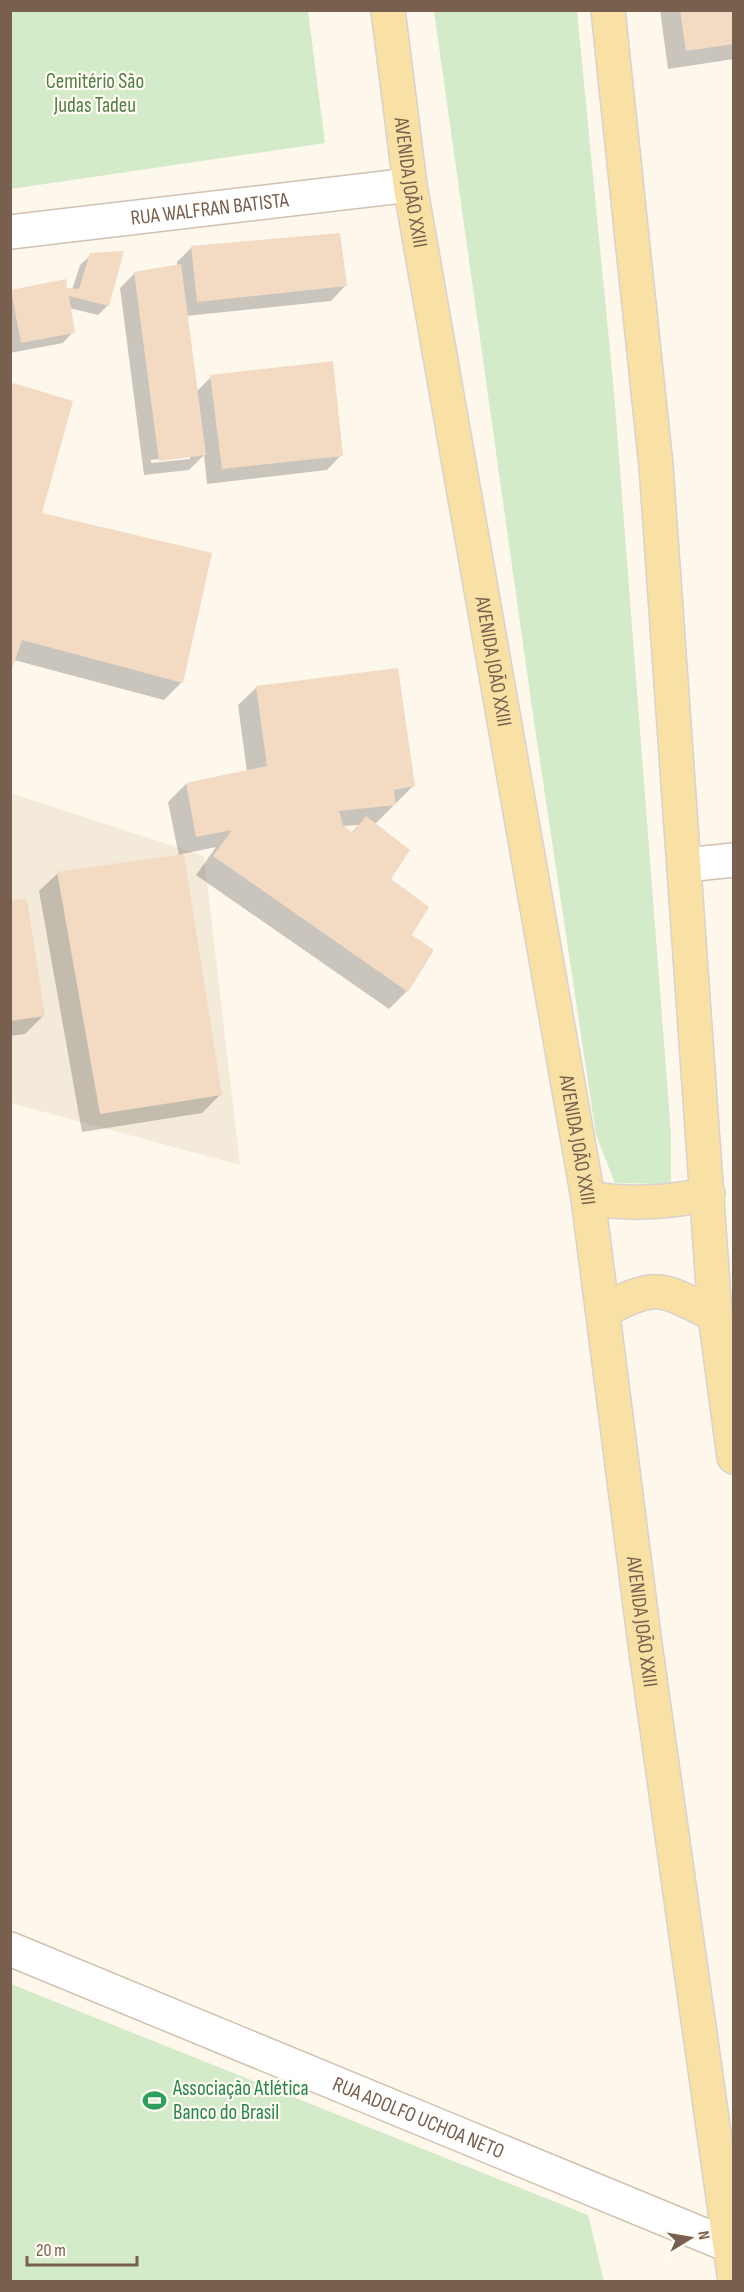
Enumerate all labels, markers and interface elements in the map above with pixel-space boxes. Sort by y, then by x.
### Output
park label: Cemitério São Judas Tadeu [46,69,144,118]
street label: AVENIDA JOÃO XXIII [388,115,433,250]
street label: RUA WALFRAN BATISTA [129,187,291,231]
street label: AVENIDA JOÃO XXIII [469,593,517,728]
street label: AVENIDA JOÃO XXIII [553,1072,601,1207]
street label: AVENIDA JOÃO XXIII [621,1554,663,1689]
street label: RUA ADOLFO UCHOA NETO [329,2071,508,2164]
place label: Associação Atlética Banco do Brasil [172,2076,309,2125]
sports icon: Associação Atlética Banco do Brasil [142,2087,168,2113]
north arrow [660,2208,720,2268]
scale bar [27,2229,136,2267]
text: N [693,2229,713,2241]
text: 20 m [36,2240,66,2261]

